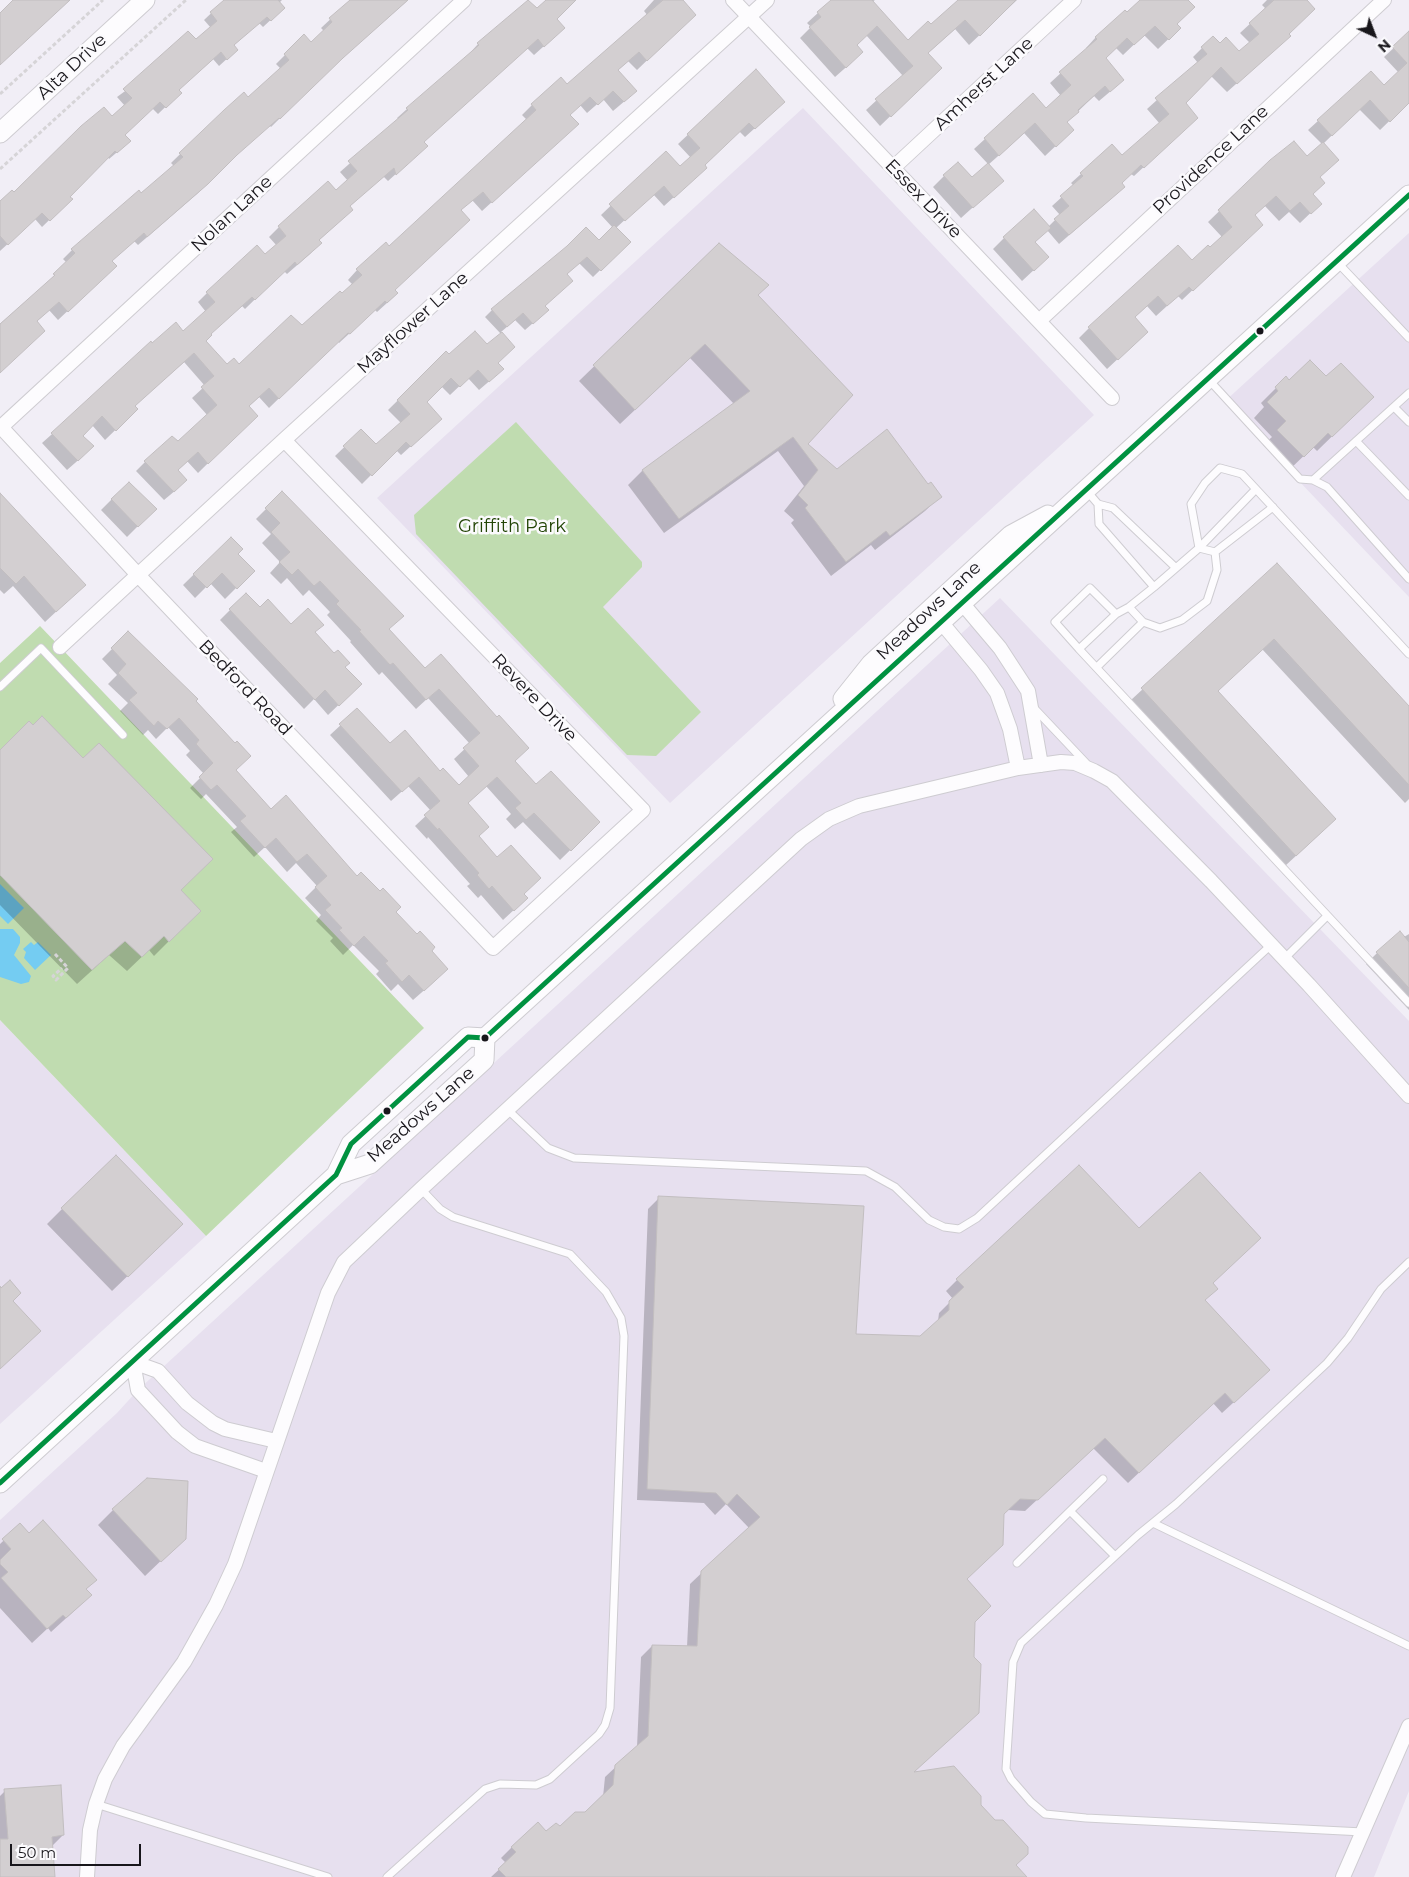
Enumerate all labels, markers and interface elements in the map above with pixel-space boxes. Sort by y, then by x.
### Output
north arrow [1349,10,1399,60]
street label: Alta Drive [33,29,111,105]
street label: Amherst Lane [930,33,1038,135]
text: N [1374,36,1395,56]
street label: Providence Lane [1149,101,1273,219]
street label: Essex Drive [880,155,966,243]
street label: Nolan Lane [187,171,277,257]
street label: Mayflower Lane [353,267,473,379]
unlabelled marker [1255,326,1265,336]
park label: Griffith Park [458,516,566,538]
street label: Meadows Lane [872,557,986,665]
street label: Bedford Road [194,636,296,740]
street label: Revere Drive [487,650,581,746]
unlabelled marker [480,1033,490,1043]
street label: Meadows Lane [363,1063,479,1167]
unlabelled marker [382,1106,392,1116]
scale bar [12,1834,144,1866]
text: 50 m [18,1843,56,1862]

